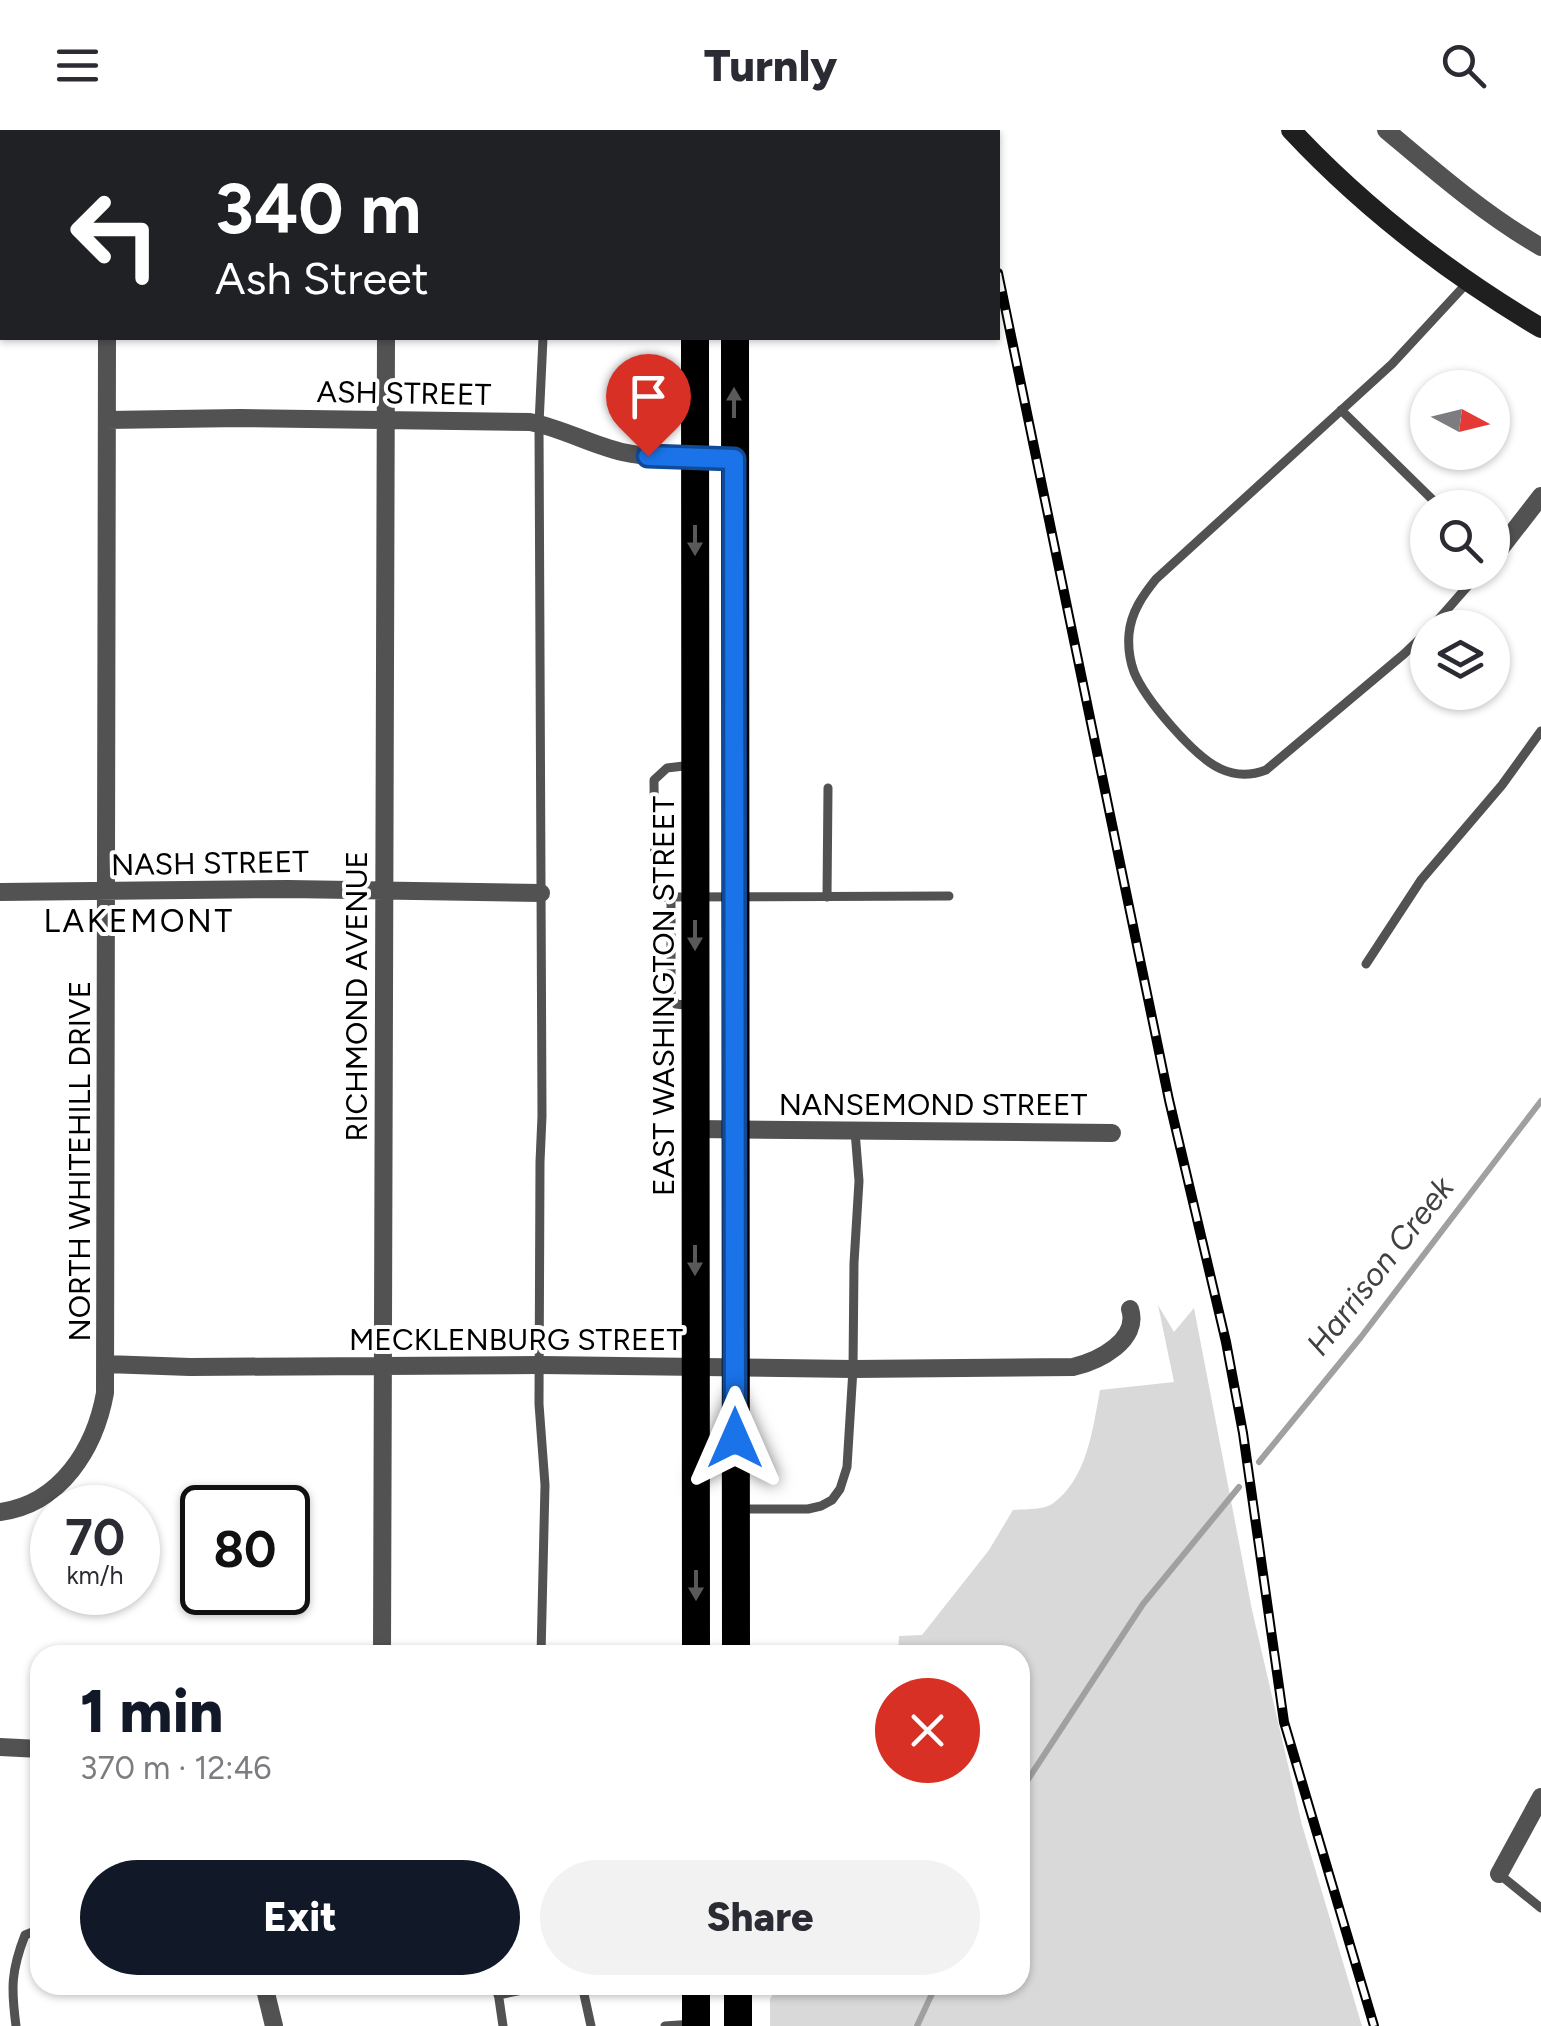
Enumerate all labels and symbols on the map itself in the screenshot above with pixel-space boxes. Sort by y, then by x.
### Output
pin [606,354,691,457]
north arrow [1410,370,1510,470]
street label: ASH STREET [316,373,492,413]
one-way arrow [726,386,742,418]
one-way arrow [687,524,703,556]
street label: EAST WASHINGTON STREET [645,796,682,1196]
street label: NASH STREET [111,843,310,883]
street label: RICHMOND AVENUE [338,851,375,1141]
district label: LAKEMONT [43,902,235,940]
one-way arrow [687,919,703,951]
street label: NORTH WHITEHILL DRIVE [61,981,98,1341]
street label: NANSEMOND STREET [779,1086,1088,1123]
water label: Harrison Creek [1299,1168,1462,1363]
one-way arrow [687,1244,703,1276]
street label: MECKLENBURG STREET [349,1321,683,1358]
position arrow [683,1386,787,1490]
speed limit sign: 80 [180,1485,310,1615]
one-way arrow [688,1569,704,1601]

